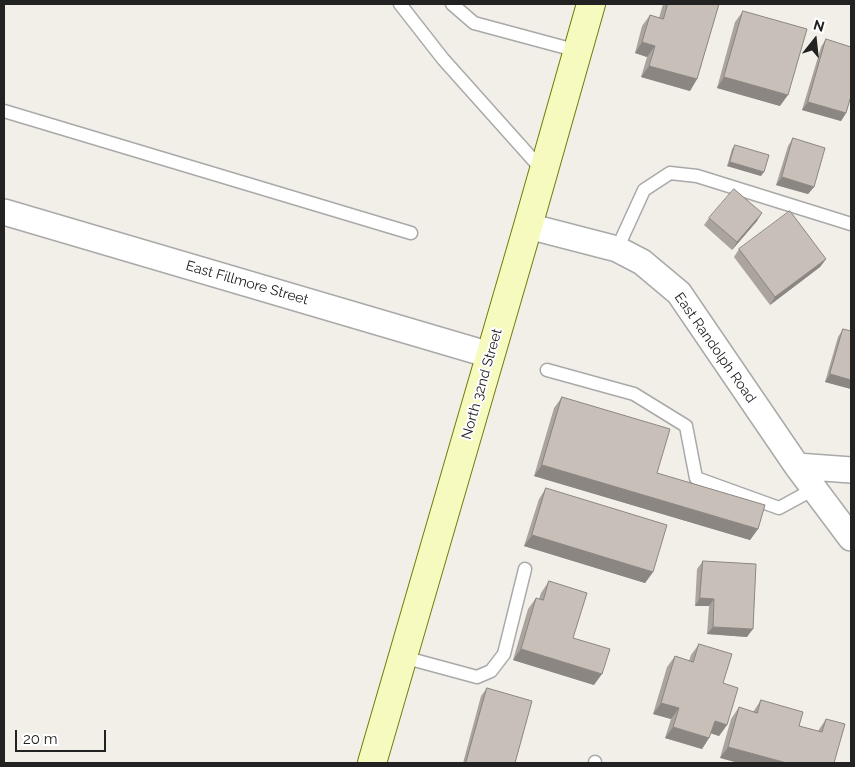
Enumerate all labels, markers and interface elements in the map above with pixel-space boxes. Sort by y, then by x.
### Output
north arrow [790,15,840,65]
text: N [812,16,826,35]
street label: East Fillmore Street [184,257,310,309]
street label: East Randolph Road [671,290,759,406]
street label: North 32nd Street [458,327,506,441]
scale bar [18,720,109,752]
text: 20 m [23,730,58,748]

